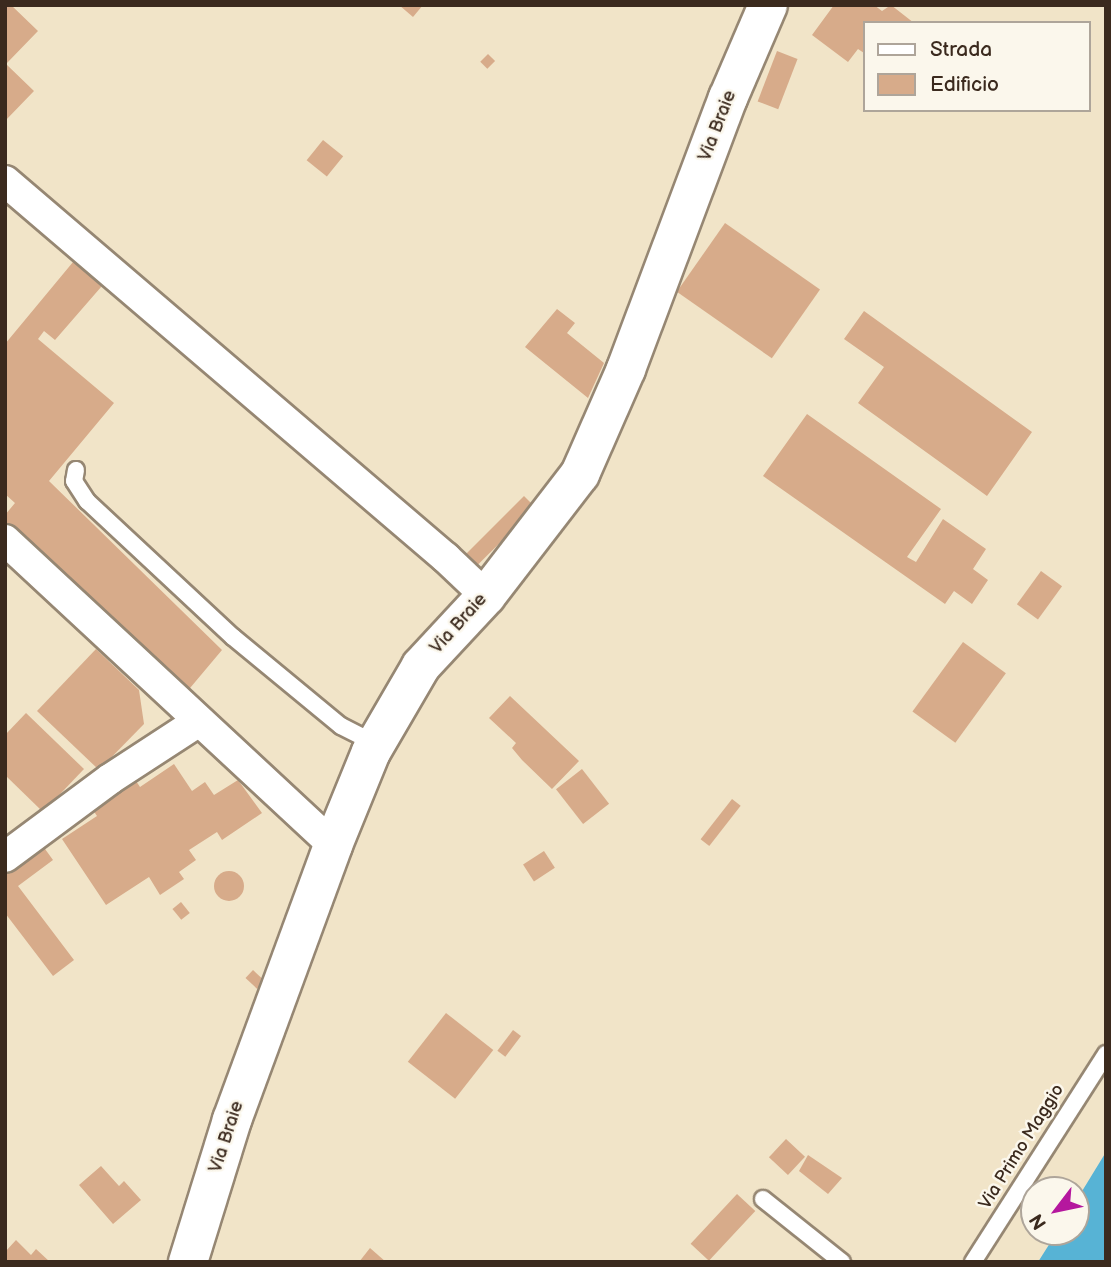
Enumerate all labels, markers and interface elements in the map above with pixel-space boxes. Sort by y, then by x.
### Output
legend [862,21,1090,112]
text: Strada [930,37,992,62]
text: Edificio [930,72,999,97]
street label: Via Braie [695,88,741,164]
street label: Via Braie [426,589,492,659]
street label: Via Primo Maggio [975,1080,1069,1214]
street label: Via Braie [205,1099,249,1175]
north arrow [1020,1176,1090,1246]
text: N [1025,1209,1052,1233]

